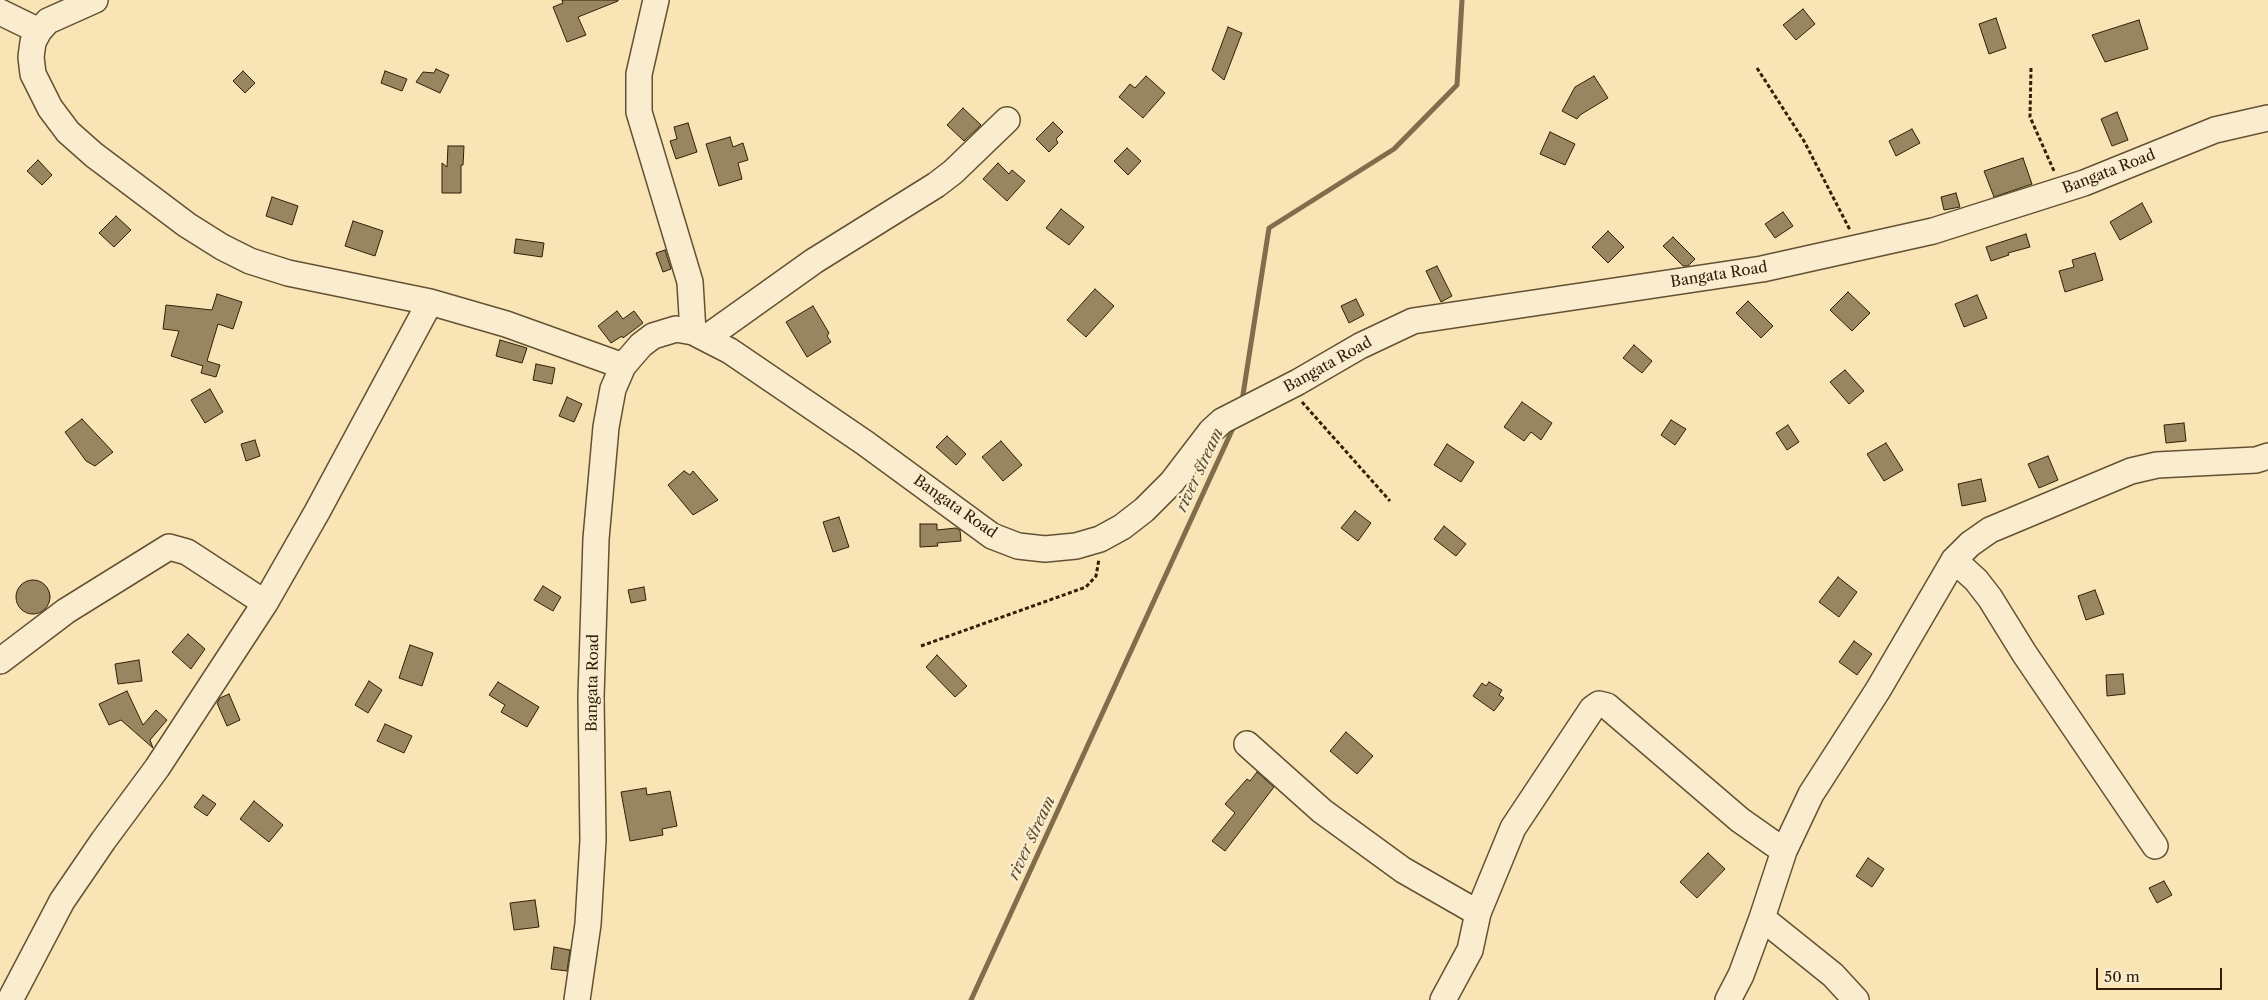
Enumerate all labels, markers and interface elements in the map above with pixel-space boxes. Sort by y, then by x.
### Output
street label: Bangata Road [2060,146,2158,198]
street label: Bangata Road [1669,258,1769,292]
street label: Bangata Road [1281,333,1375,397]
water label: river stream [1172,425,1228,515]
street label: Bangata Road [910,472,1000,542]
street label: Bangata Road [583,634,603,732]
water label: river stream [1004,793,1060,883]
scale bar [2098,958,2224,990]
text: 50 m [2104,967,2140,986]

